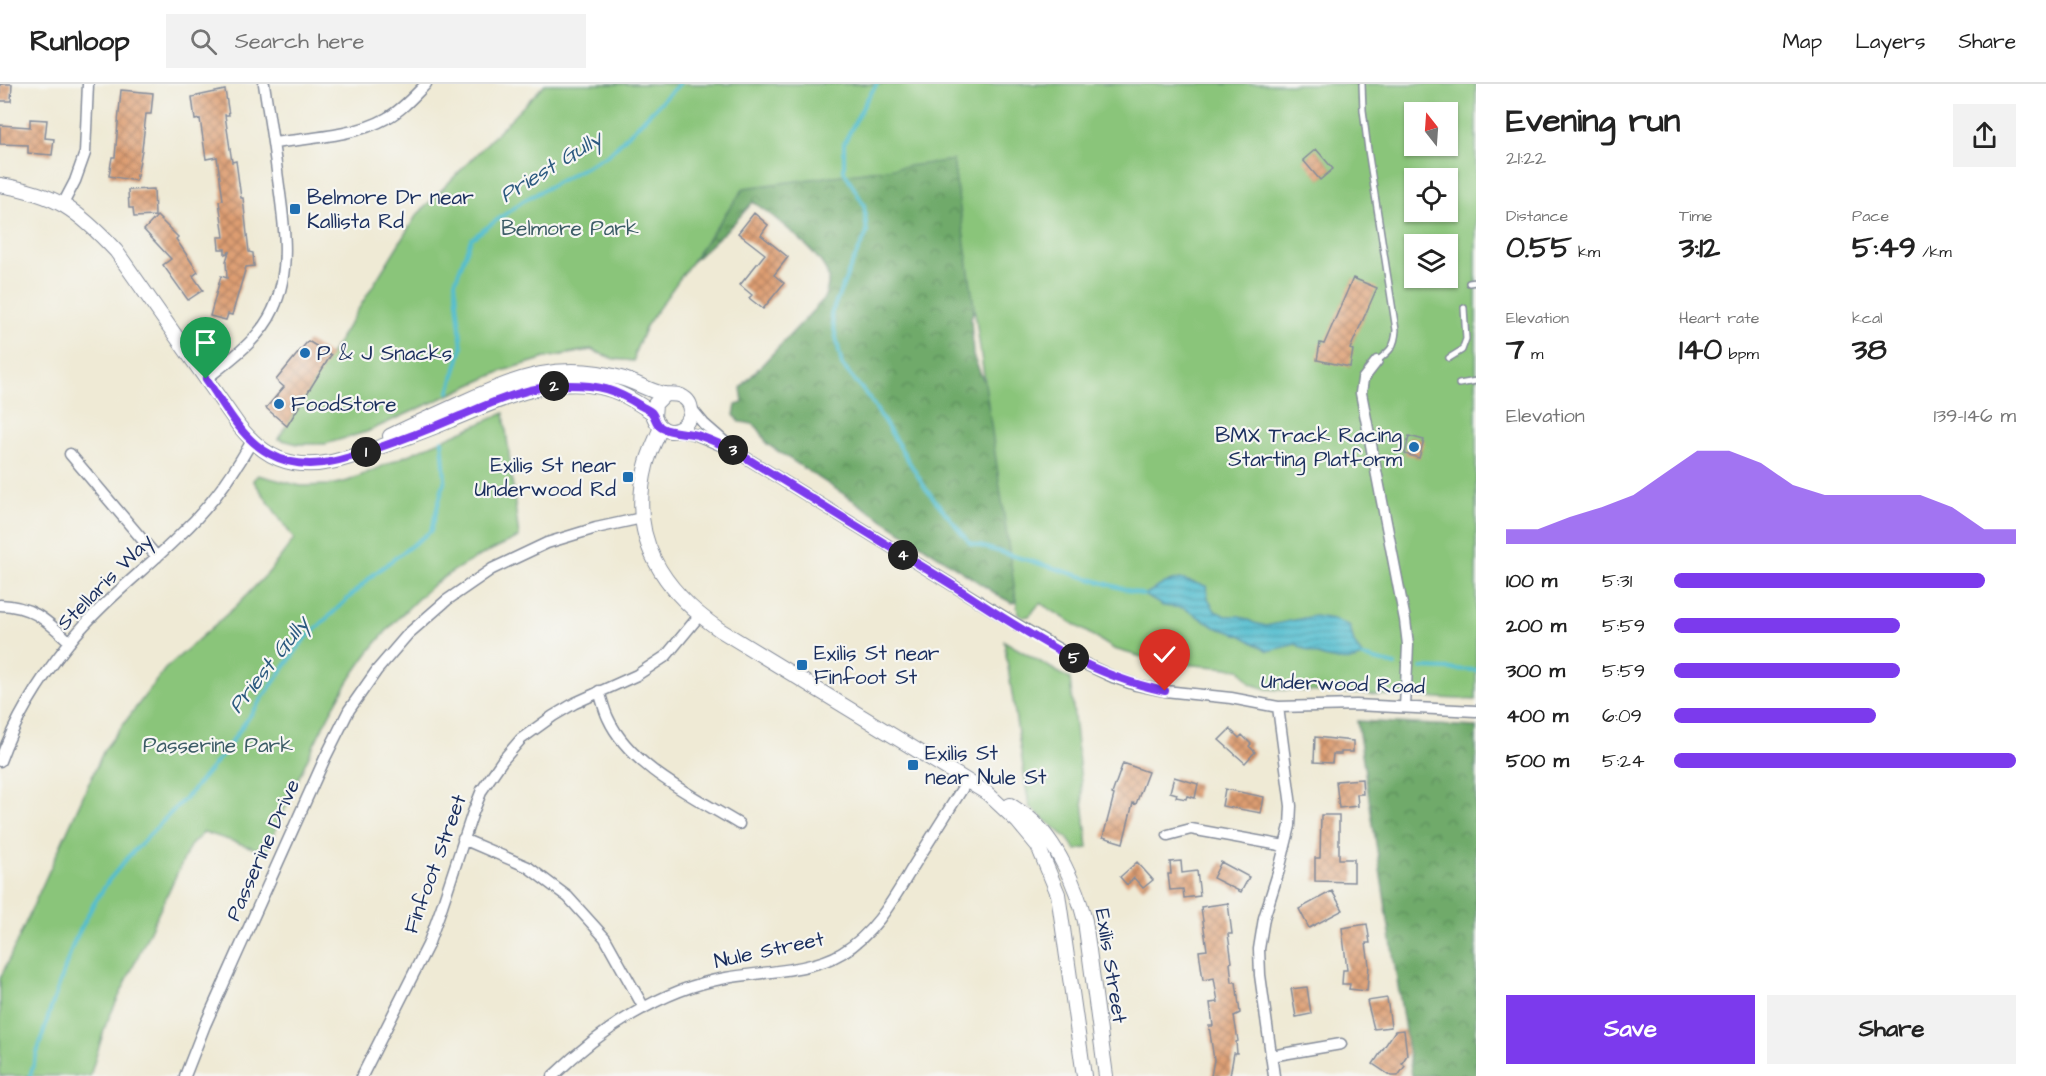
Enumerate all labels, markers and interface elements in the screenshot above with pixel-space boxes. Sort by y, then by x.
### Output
search box [166,14,586,68]
text: Runloop [30,22,130,61]
icon: search [187,25,220,58]
text: Search here [235,26,365,57]
text: Map [1782,27,1822,56]
text: Layers [1855,27,1925,56]
text: Share [1958,27,2016,56]
text: Evening run [1506,98,1680,144]
north arrow [1404,102,1458,156]
map controls [1404,102,1458,288]
button: share [1953,104,2016,167]
water label: Priest Gully [494,122,611,212]
text: 21:22 [1506,144,1546,172]
button: locate [1404,168,1458,222]
place label: Belmore Dr near Kallista Rd [307,183,474,236]
marker: Belmore Dr near Kallista Rd [288,202,302,216]
text: Distance [1506,205,1568,227]
text: Time [1679,205,1713,227]
text: Pace [1852,205,1889,227]
park label: Belmore Park [501,214,639,243]
text: 0.55 [1506,227,1572,269]
text: 3:12 [1679,227,1720,269]
text: 5:49 [1852,227,1916,269]
button: layers [1404,234,1458,288]
text: km [1572,241,1600,263]
text: /km [1916,241,1952,263]
text: Elevation [1506,307,1569,329]
text: Heart rate [1679,307,1759,329]
text: kcal [1852,307,1883,329]
pin [180,317,231,379]
icon: arrive [189,326,222,359]
text: 7 [1506,329,1524,371]
text: 140 [1679,329,1722,371]
text: 38 [1852,329,1887,371]
place label: P & J Snacks [317,339,452,368]
text: m [1524,343,1543,365]
text: bpm [1722,343,1759,365]
marker: P & J Snacks [298,346,312,360]
pin: 2 [539,371,569,401]
text: 2 [549,375,559,397]
place label: FoodStore [291,390,397,419]
marker: FoodStore [272,397,286,411]
text: Elevation [1506,402,1585,430]
text: 139–146 m [1933,402,2016,430]
place label: BMX Track Racing Starting Platform [1215,421,1403,476]
pin: 3 [718,435,748,465]
pin: 1 [351,437,381,467]
text: 3 [729,439,737,461]
marker: BMX Track Racing Starting Platform [1407,440,1421,454]
text: 1 [365,441,367,463]
place label: Exilis St near Underwood Rd [474,451,616,504]
marker: Exilis St near Underwood Rd [621,470,635,484]
street label: Stellaris Way [50,527,162,638]
pin: 4 [888,540,918,570]
text: 4 [898,544,908,566]
text: 100 m [1506,567,1557,595]
text: 5:31 [1602,567,1632,595]
water label: Priest Gully [221,608,319,721]
text: 200 m [1506,612,1566,640]
text: 5:59 [1602,612,1645,640]
pin [1139,629,1190,691]
icon: check [1148,638,1181,671]
place label: Exilis St near Finfoot St [814,639,940,692]
pin: 5 [1059,643,1089,673]
text: 5 [1068,647,1080,669]
text: 300 m [1506,657,1565,685]
text: 5:59 [1602,657,1645,685]
marker: Exilis St near Finfoot St [795,658,809,672]
street label: Underwood Road [1261,667,1426,701]
text: 400 m [1506,702,1568,730]
text: 6:09 [1602,702,1642,730]
park label: Passerine Park [143,731,293,760]
place label: Exilis St near Nule St [925,739,1047,792]
text: 500 m [1506,747,1569,775]
text: 5:24 [1602,747,1645,775]
marker: Exilis St near Nule St [906,758,920,772]
street label: Passerine Drive [219,775,307,925]
street label: Finfoot Street [396,790,474,938]
street label: Exilis Street [1088,907,1134,1026]
street label: Nule Street [711,924,827,976]
button: Save [1506,995,1755,1064]
button: Share [1767,995,2016,1064]

